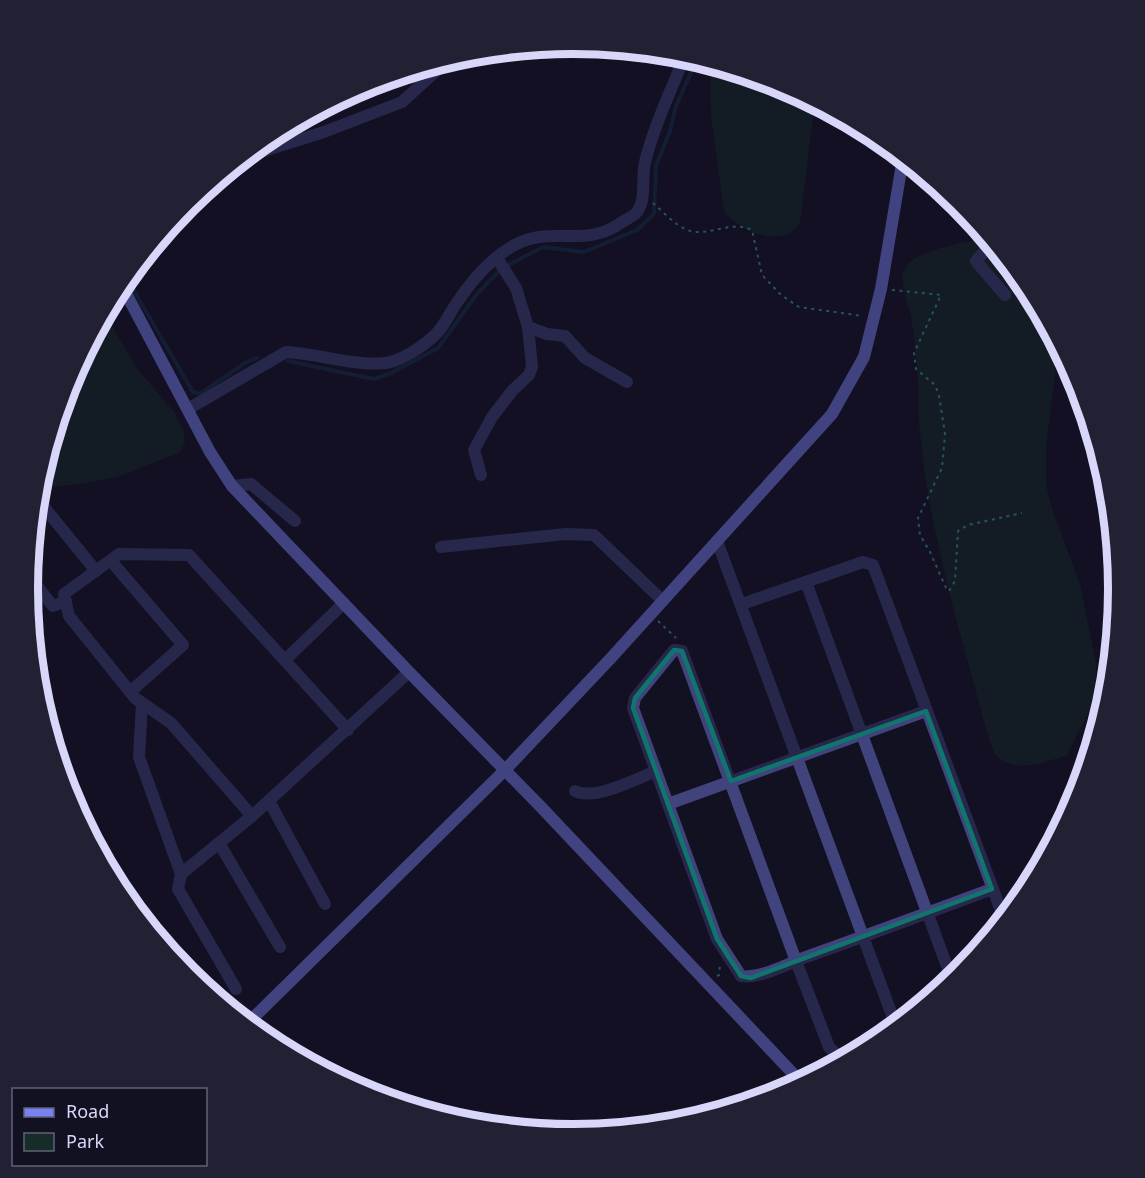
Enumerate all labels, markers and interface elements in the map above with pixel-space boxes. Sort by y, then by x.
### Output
legend [12,1088,207,1166]
text: Road [66,1099,109,1123]
text: Park [66,1129,104,1153]

